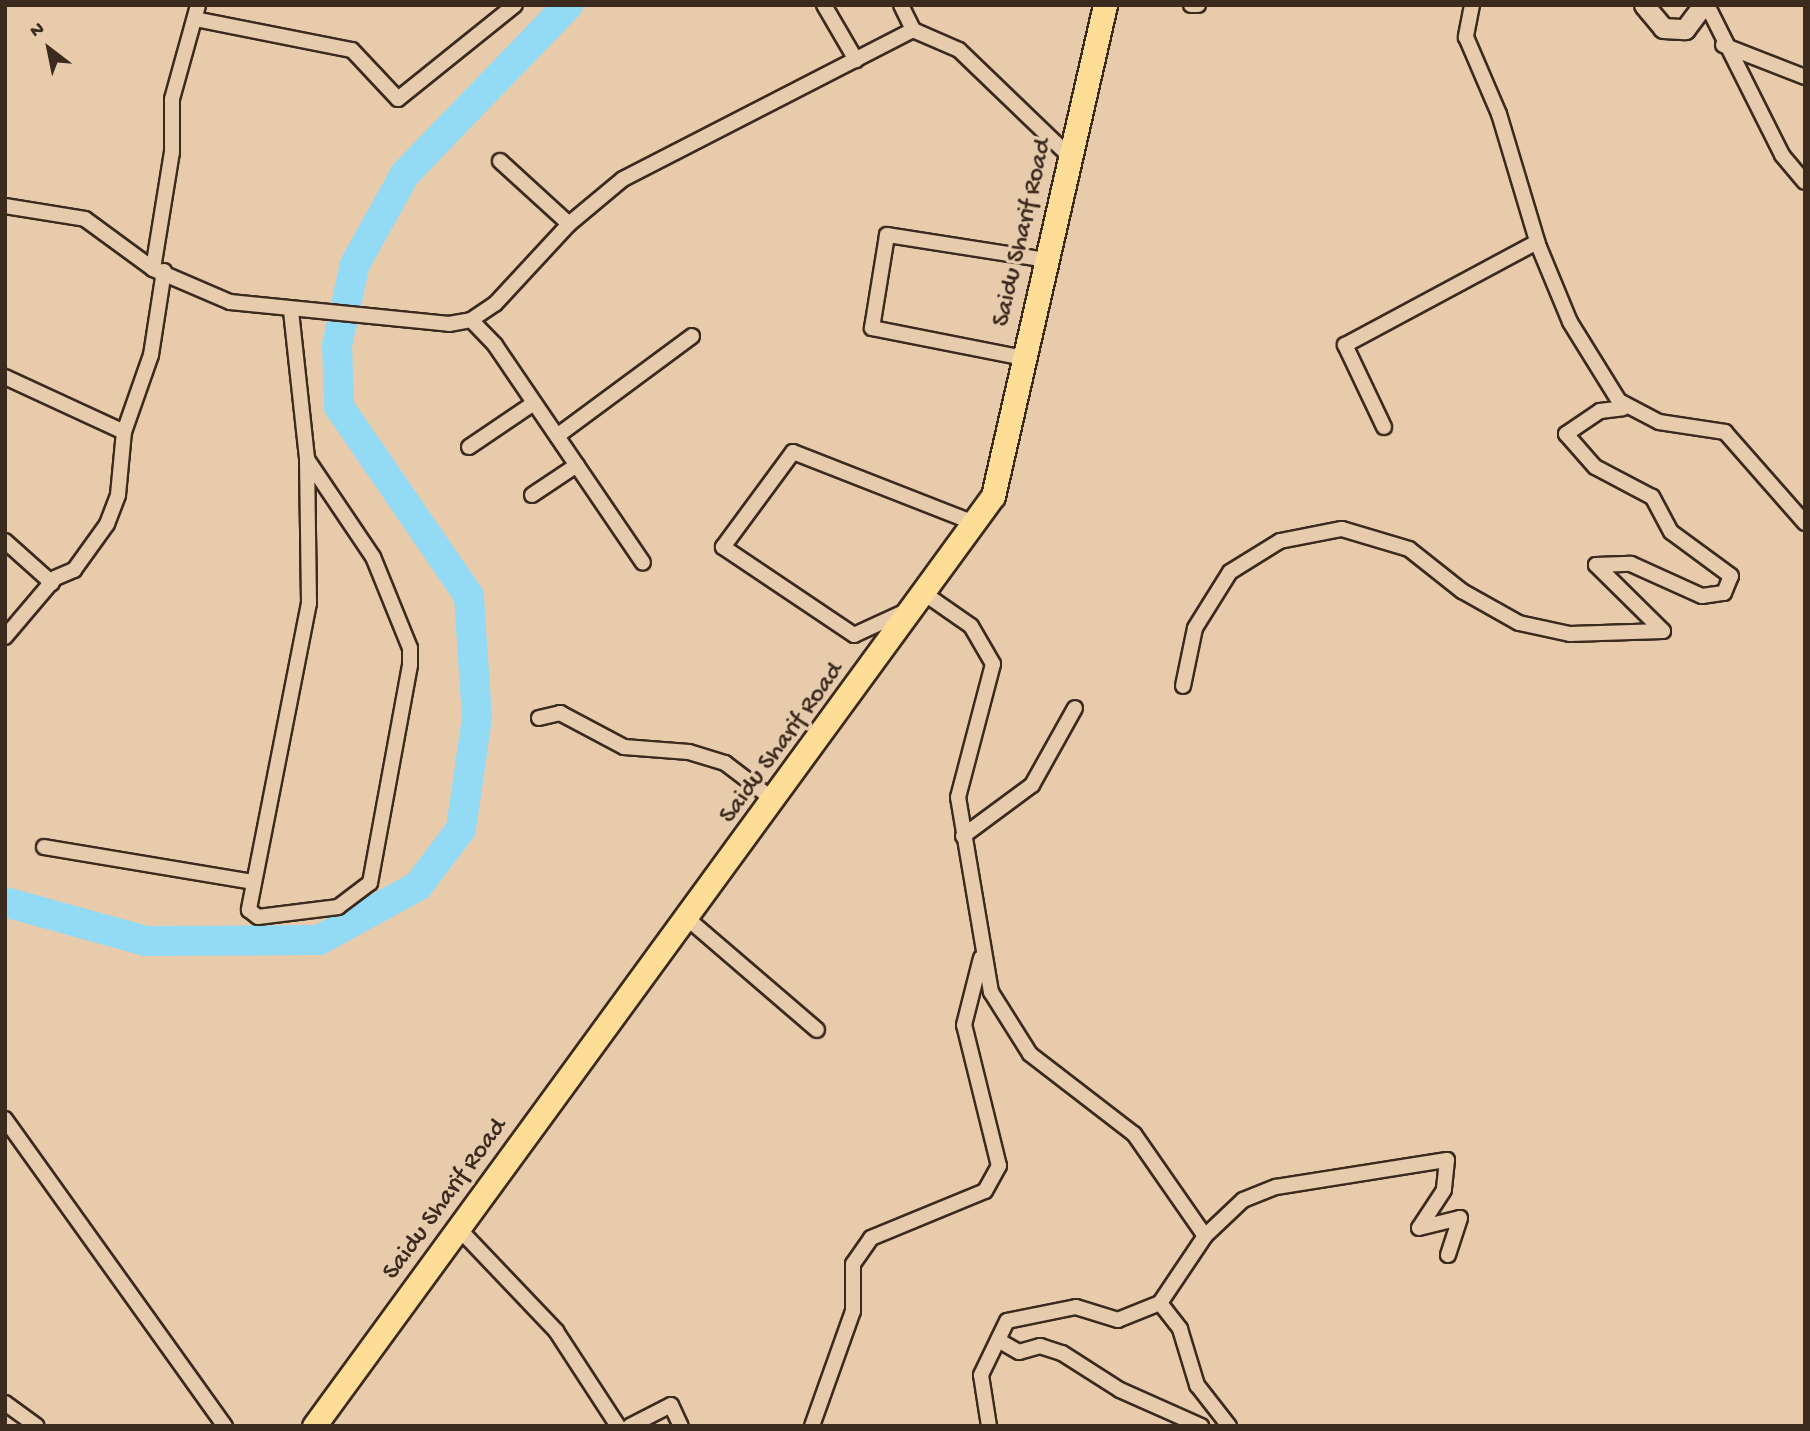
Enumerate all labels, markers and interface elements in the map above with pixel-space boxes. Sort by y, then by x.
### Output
north arrow [14,14,84,84]
text: N [26,18,49,44]
street label: Saidu Sharif Road [987,136,1061,330]
street label: Saidu Sharif Road [714,657,852,831]
street label: Saidu Sharif Road [377,1113,515,1287]

